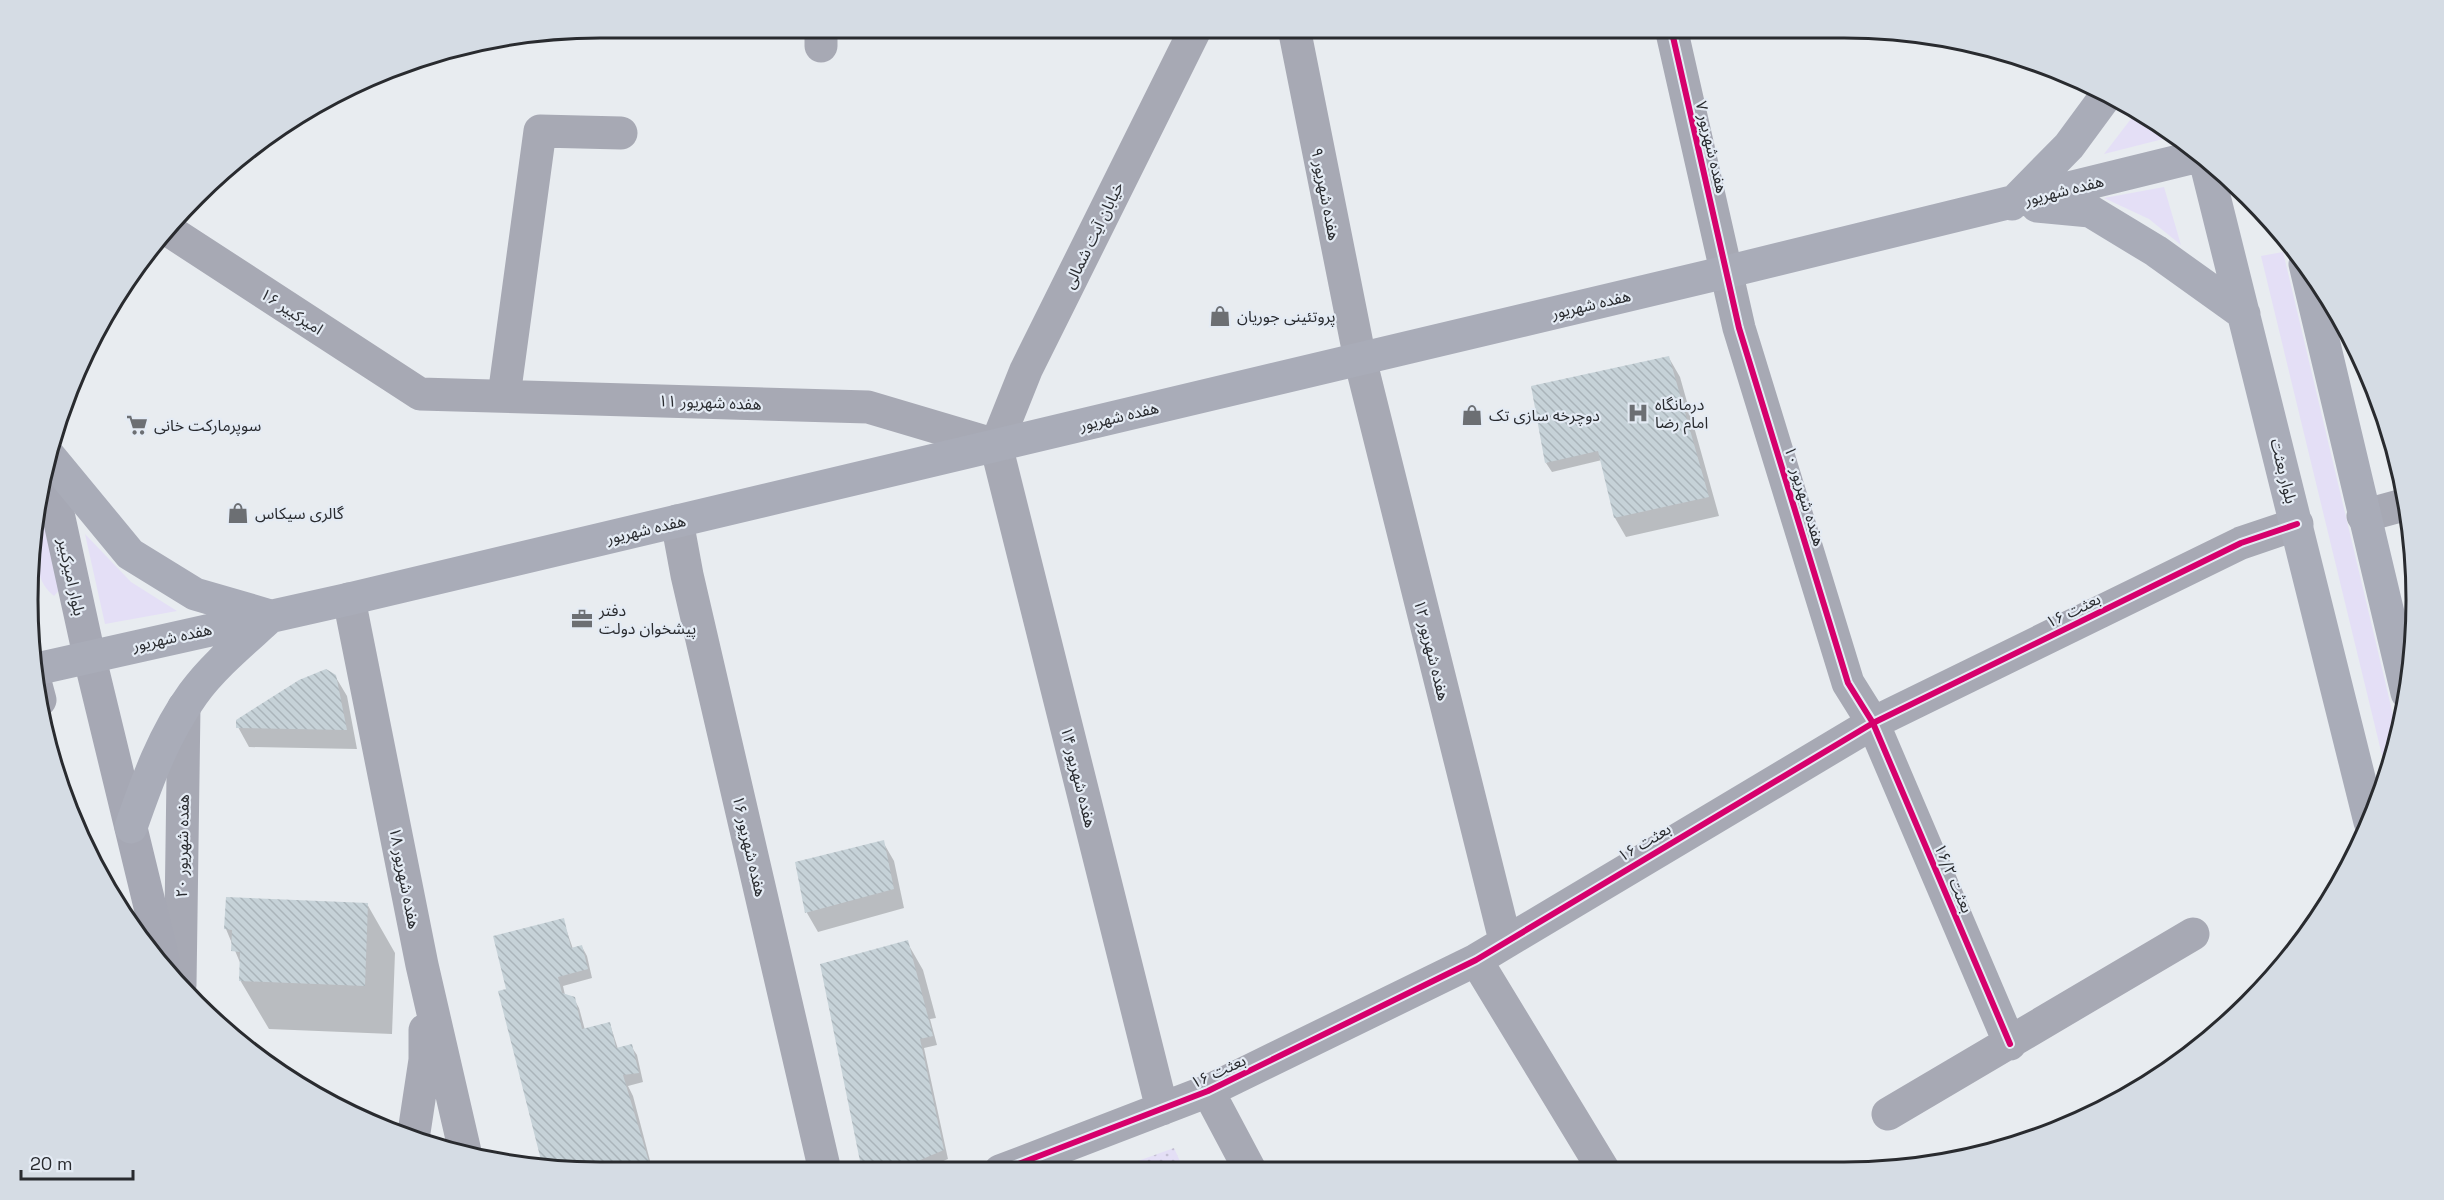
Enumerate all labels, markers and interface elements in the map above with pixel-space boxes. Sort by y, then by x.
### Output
street label: هفده شهریور ۷ [1691,99,1732,195]
street label: هفده شهریور ۹ [1306,146,1345,242]
street label: هفده شهریور [2021,171,2106,211]
street label: خیابان آیت شمالی [1058,178,1128,292]
street label: امیرکبیر ۱۶ [256,283,327,339]
street label: هفده شهریور [1548,285,1633,324]
shop icon: پروتئینی جوریان [1208,304,1232,328]
place label: پروتئینی جوریان [1237,306,1336,327]
street label: هفده شهریور ۱۱ [658,390,762,415]
place label: درمانگاه امام رضا [1655,394,1708,435]
street label: هفده شهریور [1076,397,1161,436]
hospital icon: درمانگاه امام رضا [1626,401,1650,425]
shop icon: دوچرخه سازی تک [1460,403,1484,427]
place label: دوچرخه سازی تک [1489,405,1600,426]
supermarket icon: سوپرمارکت خانی [125,413,149,437]
place label: سوپرمارکت خانی [154,415,261,436]
street label: بلوار بعثت [2265,436,2302,506]
street label: هفده شهریور ۱۰ [1779,444,1830,549]
shop icon: گالری سیکاس [226,501,250,525]
place label: گالری سیکاس [255,503,344,524]
street label: هفده شهریور [603,510,688,549]
street label: بلوار امیرکبیر [53,535,90,618]
street label: بعثت ۱۶ [2042,588,2104,633]
street label: هفده شهریور ۱۲ [1409,597,1454,703]
place label: دفتر پیشخوان دولت [598,600,696,639]
office icon: دفتر پیشخوان دولت [570,607,594,631]
street label: هفده شهریور [129,619,214,656]
street label: هفده شهریور ۱۴ [1056,724,1101,830]
street label: هفده شهریور ۱۶ [728,793,771,899]
street label: هفده شهریور ۲۰ [171,794,194,898]
street label: بعثت ۱۶ [1614,818,1675,867]
street label: هفده شهریور ۱۸ [384,825,425,931]
street label: بعثت ۱۶/۲ [1929,840,1978,916]
street label: بعثت ۱۶ [1187,1050,1249,1093]
scale bar [21,1143,134,1181]
text: 20 m [30,1152,73,1175]

